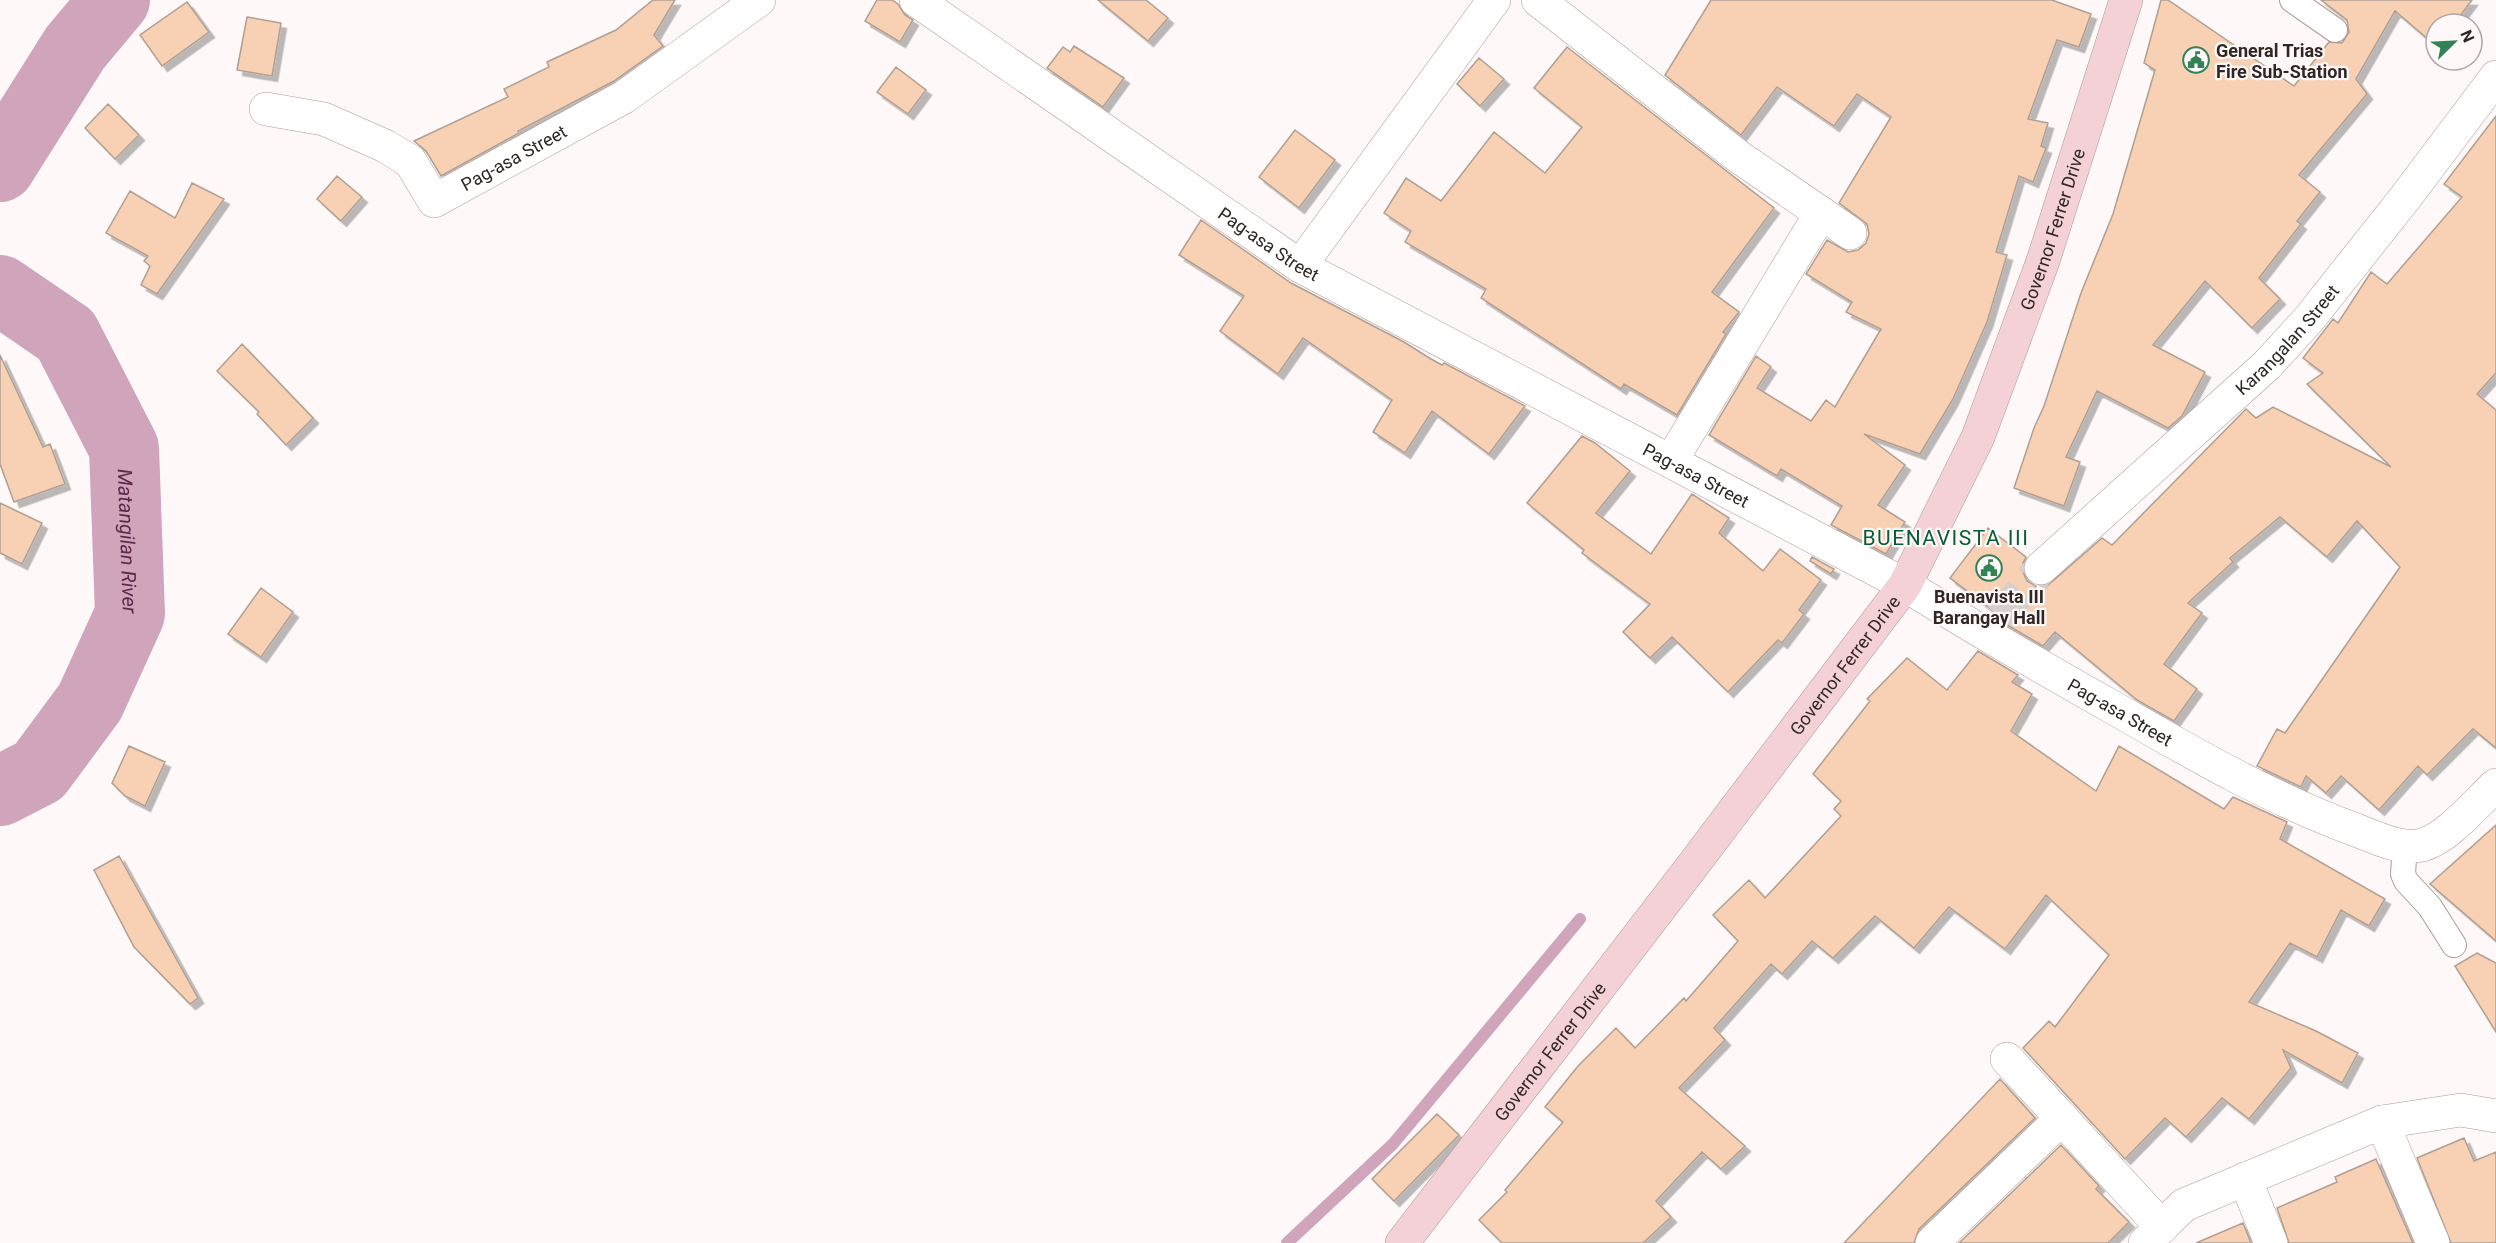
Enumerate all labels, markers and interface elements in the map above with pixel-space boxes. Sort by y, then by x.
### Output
north arrow [2424,12,2484,72]
text: N [2456,27,2478,45]
place label: General Trias Fire Sub-Station [2216,40,2348,82]
public building icon: General Trias Fire Sub-Station [2181,45,2211,75]
street label: Pag-asa Street [457,120,570,195]
street label: Governor Ferrer Drive [2015,146,2089,313]
street label: Pag-asa Street [1215,202,1323,285]
street label: Karangalan Street [2231,280,2343,399]
street label: Pag-asa Street [1640,438,1753,512]
water label: Matangilan River [113,468,142,615]
district label: BUENAVISTA III [1863,526,2029,550]
public building icon: Buenavista III Barangay Hall [1974,553,2004,583]
place label: Buenavista III Barangay Hall [1933,586,2045,628]
street label: Governor Ferrer Drive [1785,591,1904,739]
street label: Pag-asa Street [2064,674,2176,750]
street label: Governor Ferrer Drive [1490,978,1610,1125]

